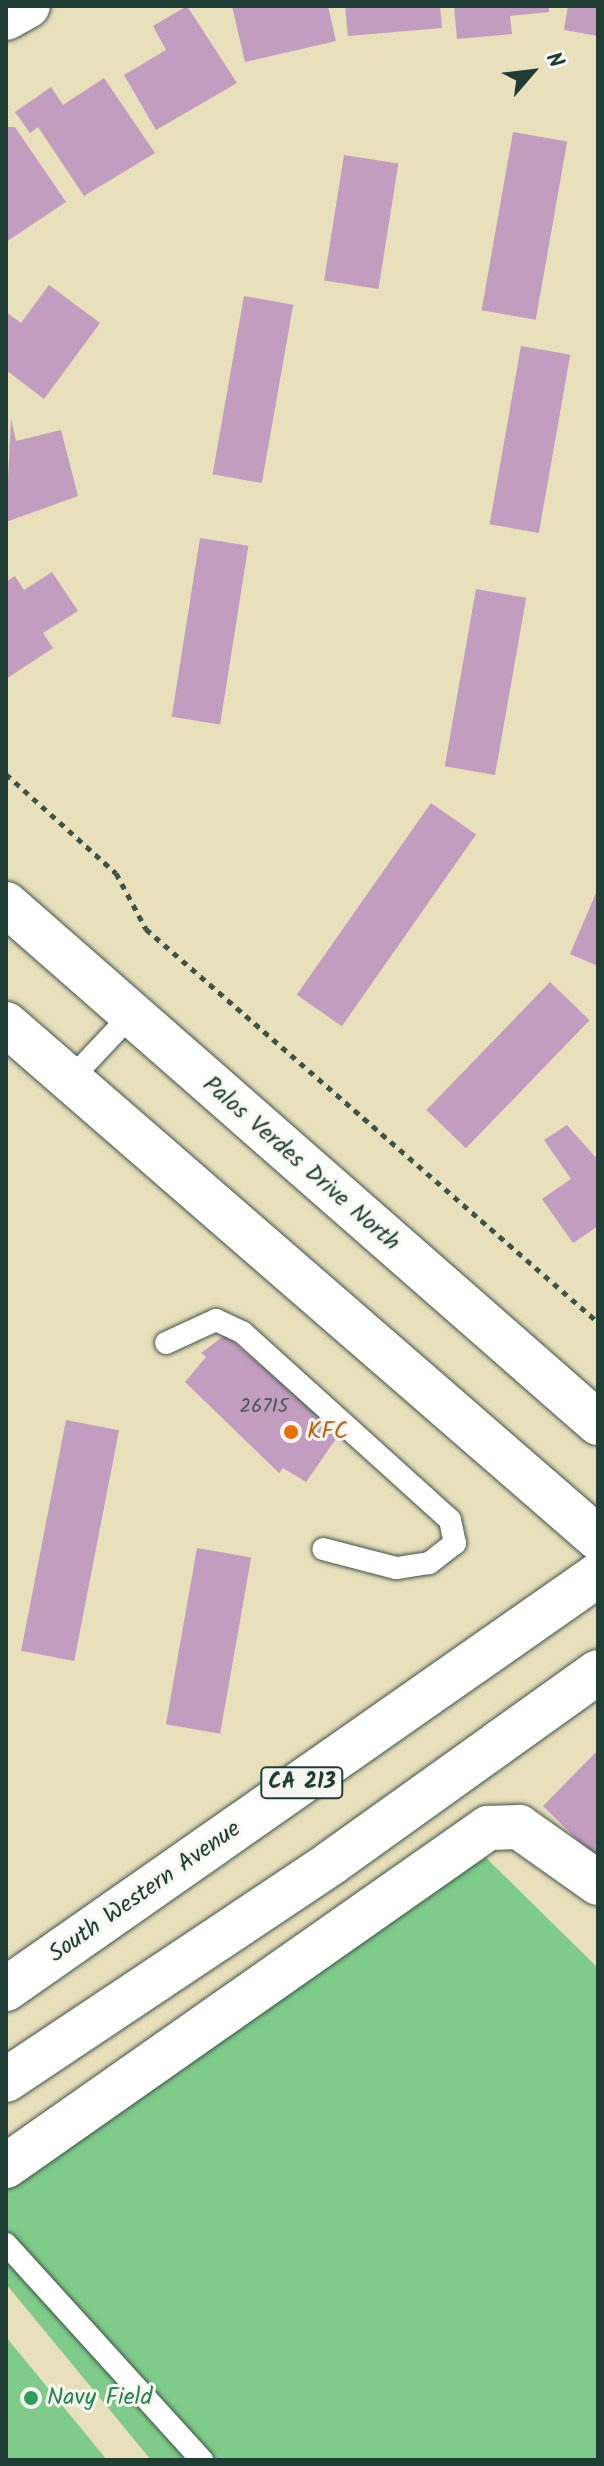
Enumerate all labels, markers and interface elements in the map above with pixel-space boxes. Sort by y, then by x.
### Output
north arrow [492,32,572,112]
text: N [535,46,572,75]
street label: Palos Verdes Drive North [196,1070,406,1258]
house number: 26715 [240,1395,288,1419]
place label: KFC [307,1418,348,1446]
marker: KFC [282,1423,300,1441]
road number: CA 213 [260,1765,344,1801]
street label: South Western Avenue [43,1815,247,1969]
place label: Navy Field [47,2384,152,2412]
marker: Navy Field [22,2389,40,2407]

